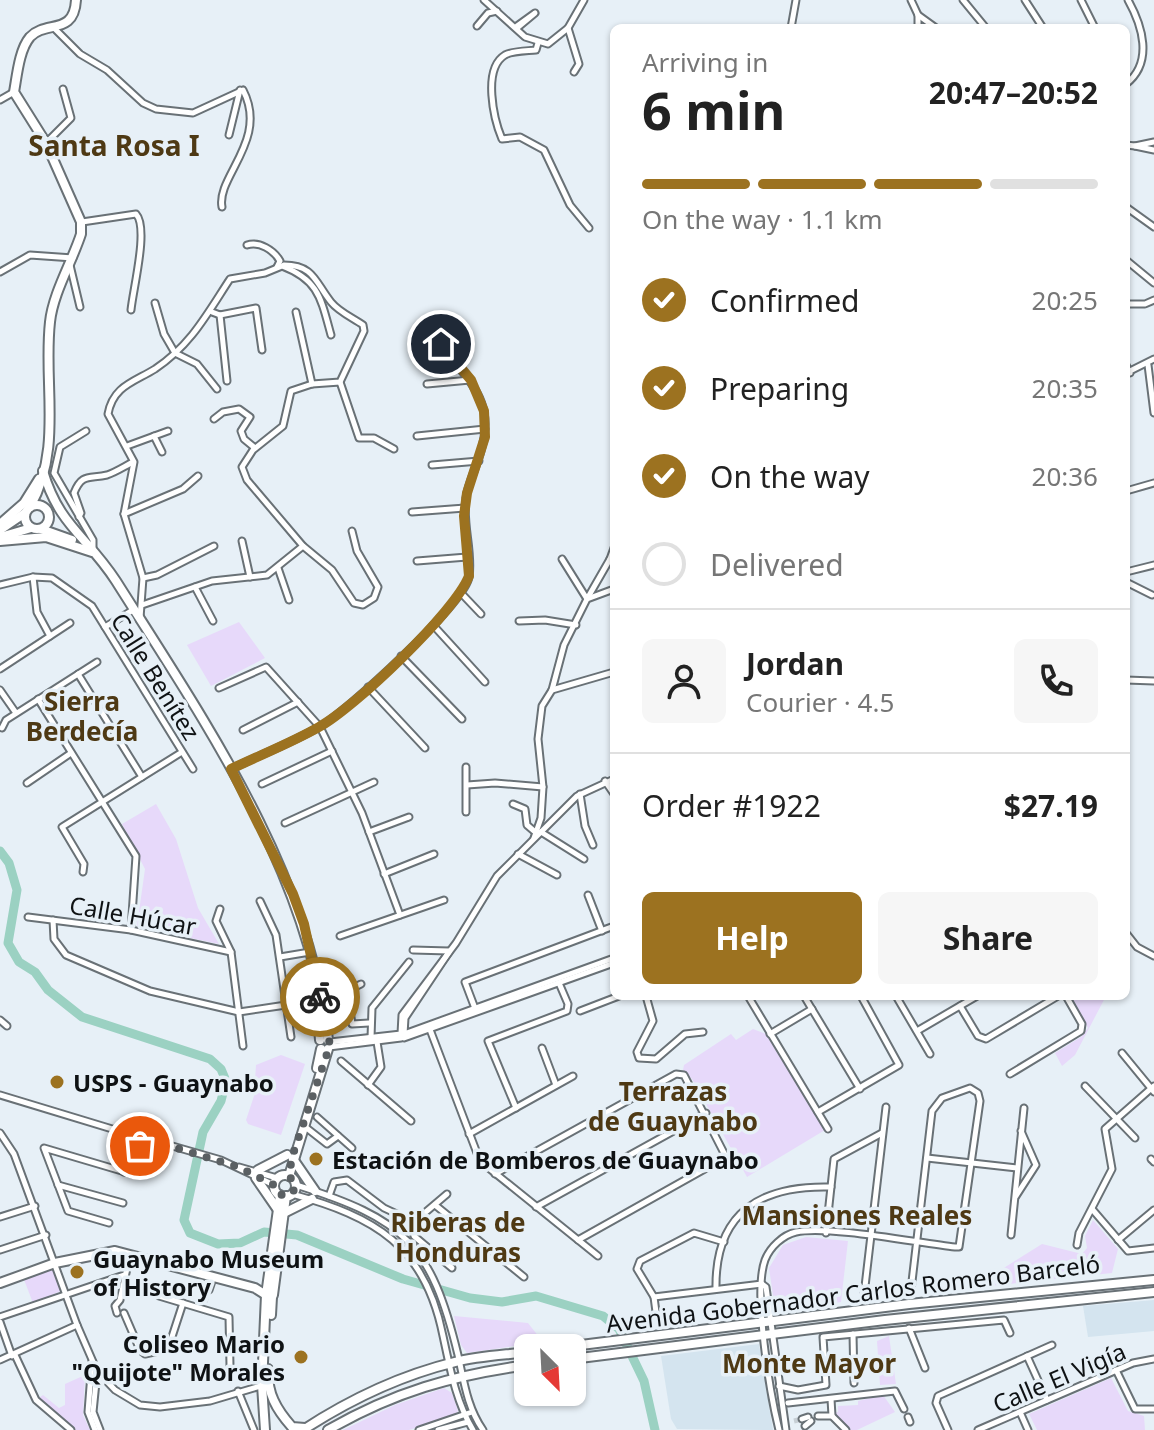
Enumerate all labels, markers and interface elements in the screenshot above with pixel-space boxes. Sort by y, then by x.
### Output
text: Arriving in [642,44,768,80]
text: 20:47–20:52 [929,72,1098,113]
text: 6 min [642,74,785,145]
district label: Santa Rosa I [28,126,200,164]
text: On the way · 1.1 km [642,201,882,237]
icon: check [642,278,686,322]
text: Confirmed [710,280,860,321]
text: 20:25 [1032,282,1098,318]
pin [407,310,475,378]
icon: home [419,322,463,366]
icon: check [642,366,686,410]
text: Preparing [710,368,849,409]
text: 20:35 [1032,370,1098,406]
icon: check [642,454,686,498]
text: On the way [710,456,870,497]
text: 20:36 [1032,458,1098,494]
text: Delivered [710,544,844,585]
street label: Calle Benítez [104,606,208,746]
button: person [642,639,726,723]
button: phone [1014,639,1098,723]
text: Jordan [746,643,844,684]
district label: Sierra Berdecía [26,683,138,749]
text: Courier · 4.5 [746,684,894,720]
text: Order #1922 [642,785,821,826]
text: $27.19 [1004,785,1098,826]
street label: Calle Húcar [67,888,199,942]
button: Help [642,892,862,984]
button: Share [878,892,1098,984]
courier [280,957,360,1037]
icon: bike [298,975,342,1019]
place label: USPS - Guaynabo [73,1066,274,1099]
marker: USPS - Guaynabo [48,1073,66,1091]
district label: Terrazas de Guaynabo [588,1073,758,1139]
pin [106,1112,174,1180]
icon: bag [118,1124,162,1168]
place label: Estación de Bomberos de Guaynabo [332,1143,759,1176]
marker: Estación de Bomberos de Guaynabo [307,1150,325,1168]
district label: Mansiones Reales [742,1197,972,1233]
district label: Riberas de Honduras [390,1204,526,1270]
place label: Guaynabo Museum of History [93,1242,324,1303]
street label: Avenida Gobernador Carlos Romero Barceló [604,1246,1102,1340]
marker: Guaynabo Museum of History [68,1263,86,1281]
place label: Coliseo Mario "Quijote" Morales [72,1327,285,1388]
north arrow [514,1334,586,1406]
map controls [514,1334,586,1406]
street label: Calle El Vigía [987,1334,1131,1420]
district label: Monte Mayor [722,1345,896,1381]
marker: Coliseo Mario "Quijote" Morales [292,1348,310,1366]

